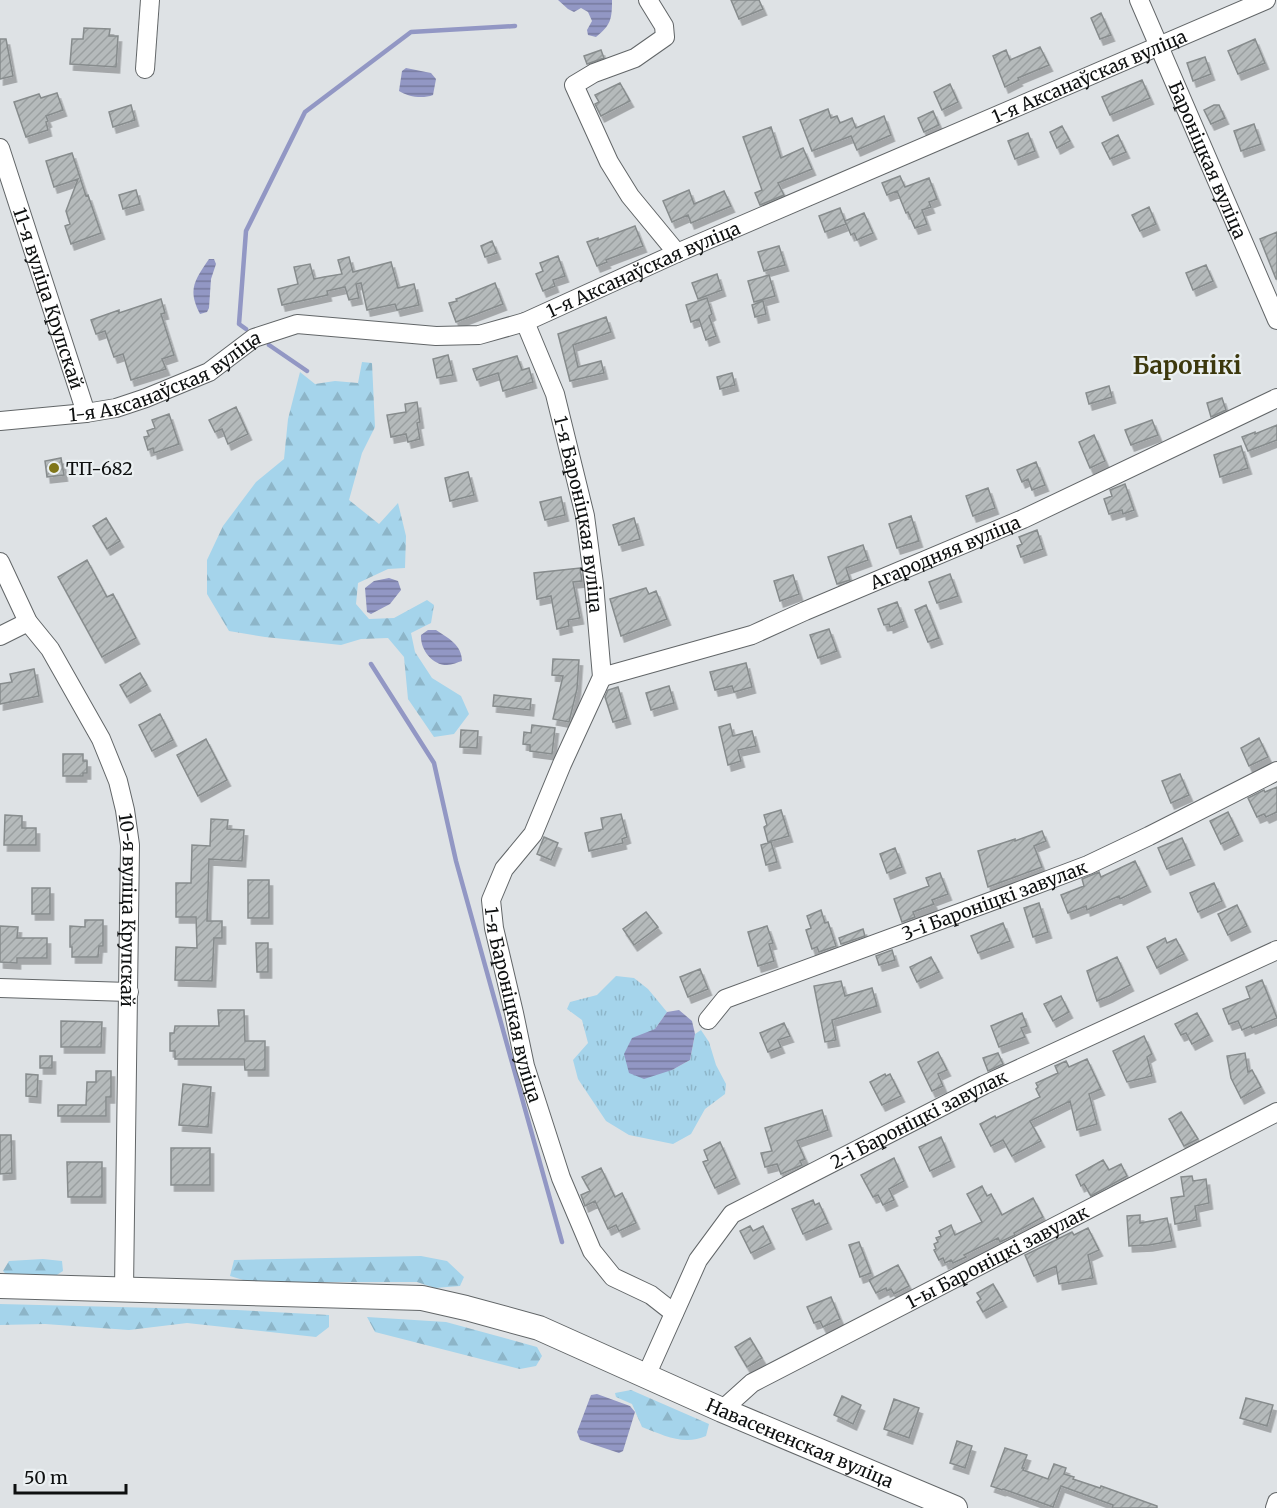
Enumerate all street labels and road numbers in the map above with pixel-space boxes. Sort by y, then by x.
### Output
street label: 1-я Аксанаўская вуліца [988,24,1190,128]
street label: Бароніцкая вуліца [1164,77,1252,242]
street label: 11-я вуліца Крупскай [9,204,89,392]
street label: 1-я Аксанаўская вуліца [543,216,744,322]
street label: 1-я Аксанаўская вуліца [68,325,263,426]
street label: 1-я Бароніцкая вуліца [549,413,608,614]
street label: Агародняя вуліца [865,510,1024,594]
street label: 10-я вуліца Крупскай [114,812,142,1007]
street label: 3-і Бароніцкі завулак [899,855,1091,945]
street label: 1-я Бароніцкая вуліца [480,905,547,1105]
street label: 2-і Бароніцкі завулак [826,1064,1011,1173]
street label: 1-ы Бароніцкі завулак [902,1200,1093,1313]
street label: Навасененская вуліца [703,1393,897,1492]

